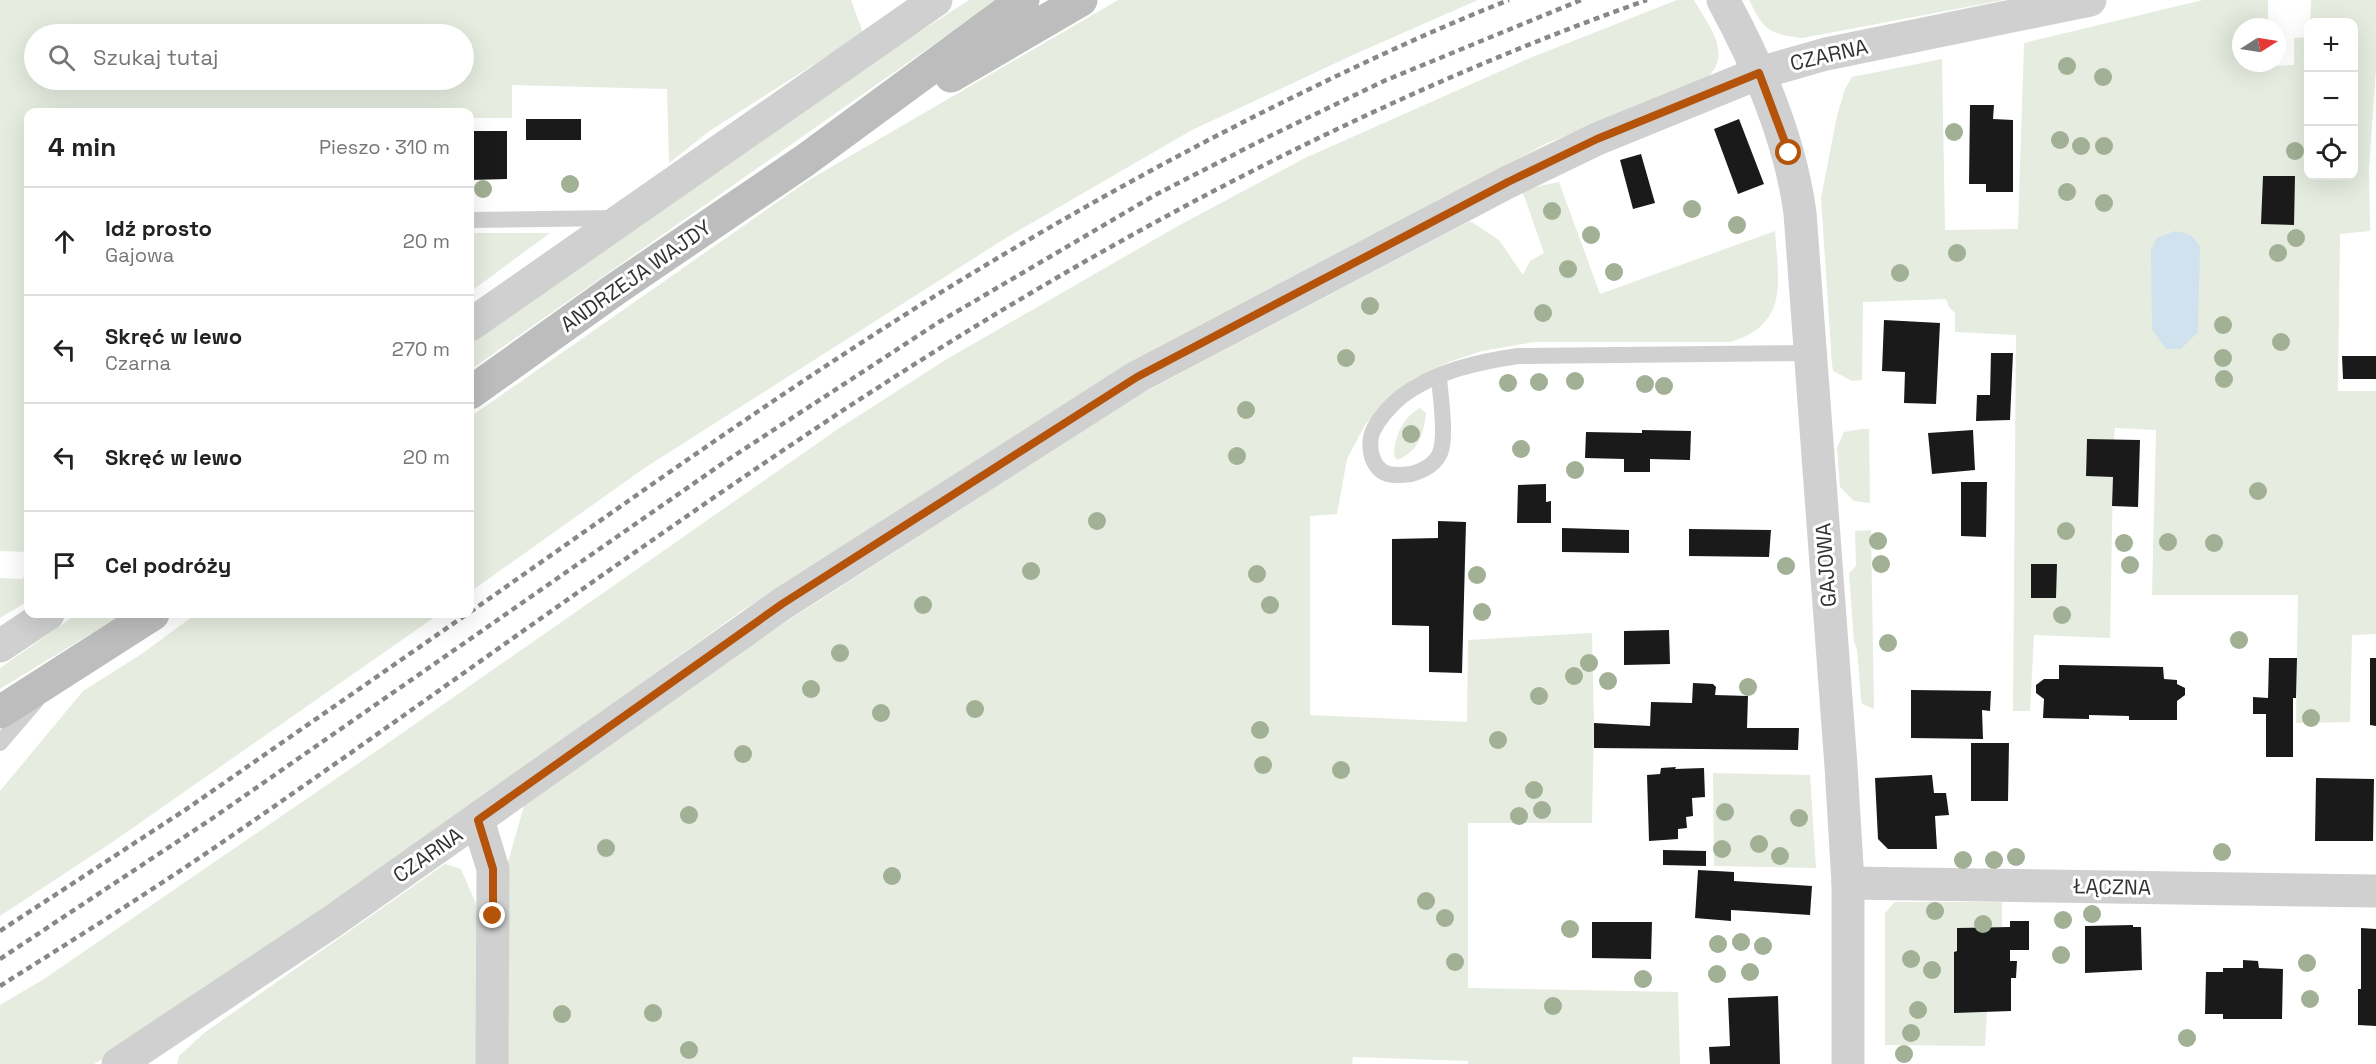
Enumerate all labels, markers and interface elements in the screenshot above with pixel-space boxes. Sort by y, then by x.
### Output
north arrow [2232,18,2286,72]
map controls [2304,18,2358,180]
button: + [2304,18,2358,72]
search box [24,24,474,90]
street label: CZARNA [1787,32,1870,77]
icon: search [45,41,78,74]
text: Szukaj tutaj [93,43,218,71]
button: − [2304,72,2358,126]
button: locate [2304,126,2358,180]
text: 4 min [48,130,116,164]
text: Pieszo · 310 m [319,134,450,160]
route start [1775,139,1801,165]
street label: ANDRZEJA WAJDY [555,213,717,338]
text: Idź prosto [105,214,212,242]
icon: ahead [48,225,81,258]
text: 20 m [403,228,450,254]
text: Gajowa [105,242,174,268]
text: Skręć w lewo [105,322,242,350]
icon: left [48,333,81,366]
text: 270 m [392,336,450,362]
text: Czarna [105,350,171,376]
icon: left [48,441,81,474]
text: Skręć w lewo [105,443,242,471]
text: 20 m [403,444,450,470]
street label: GAJOWA [1809,522,1842,608]
icon: arrive [48,549,81,582]
text: Cel podróży [105,551,231,579]
street label: CZARNA [388,821,468,888]
street label: ŁĄCZNA [2073,872,2151,901]
route end [479,902,505,928]

